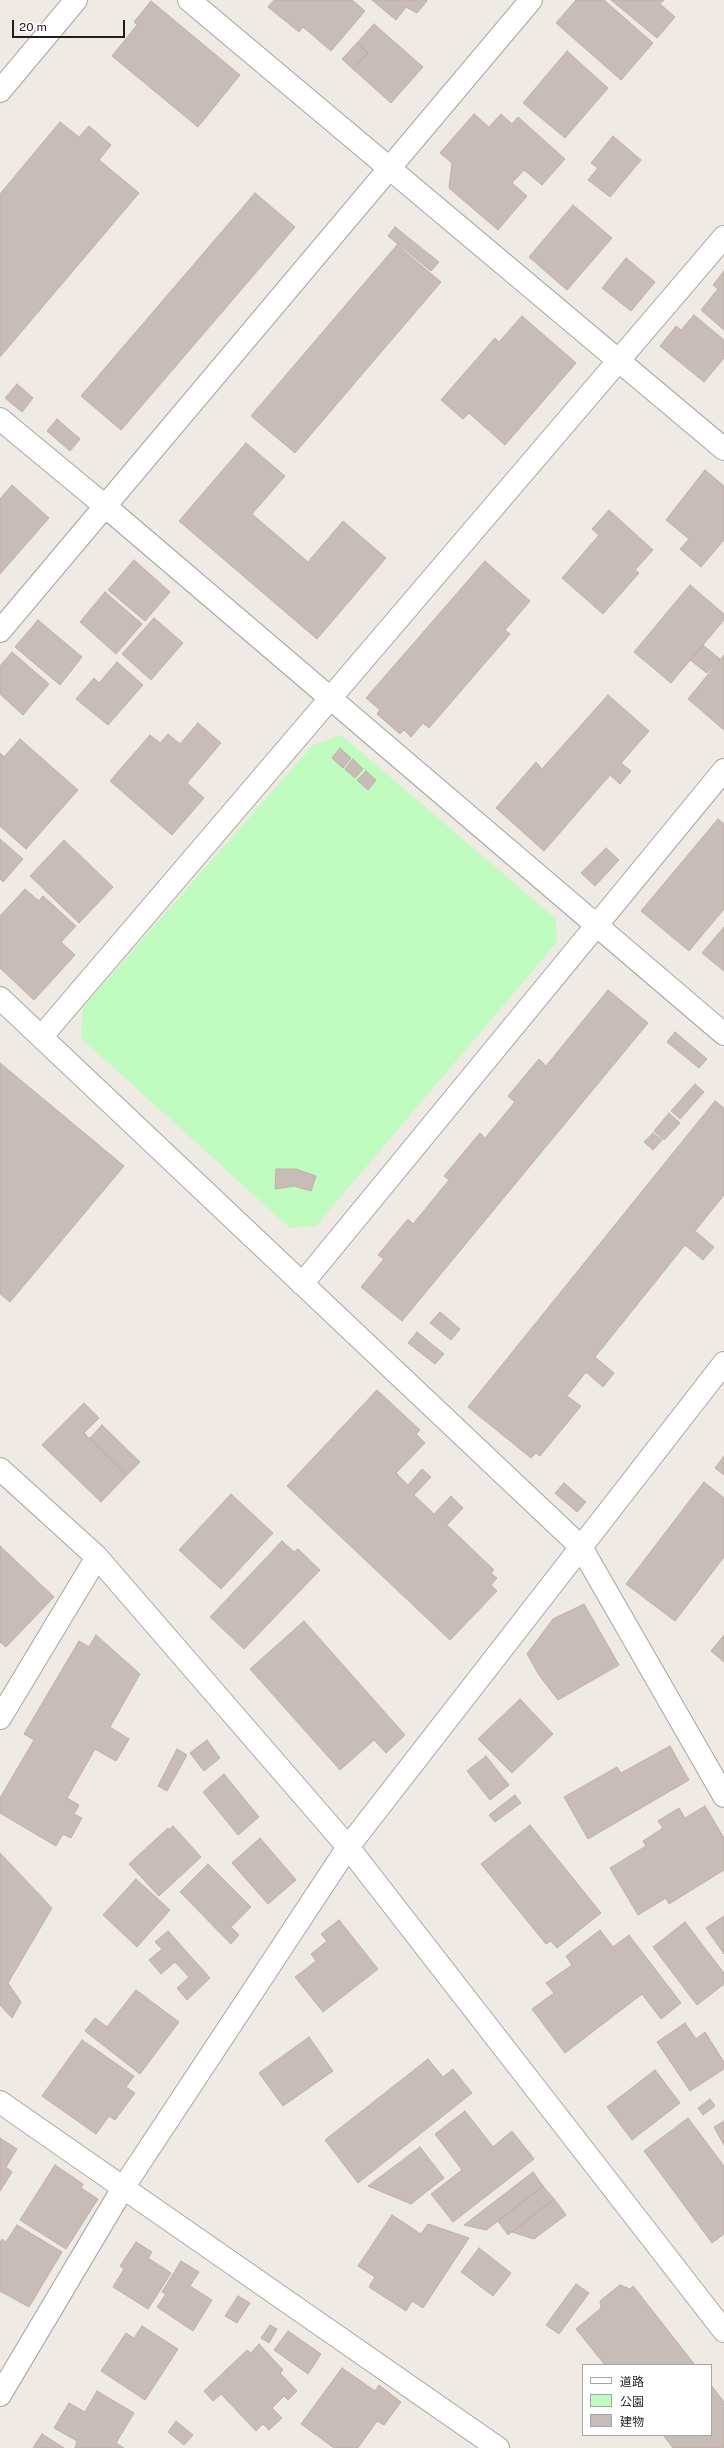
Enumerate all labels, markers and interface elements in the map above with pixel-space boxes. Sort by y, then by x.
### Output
scale bar [14,12,127,38]
text: 20 m [19,20,47,34]
legend [582,2364,712,2436]
text: 道路 [620,2375,644,2389]
text: 公園 [620,2395,644,2409]
text: 建物 [620,2415,644,2429]

